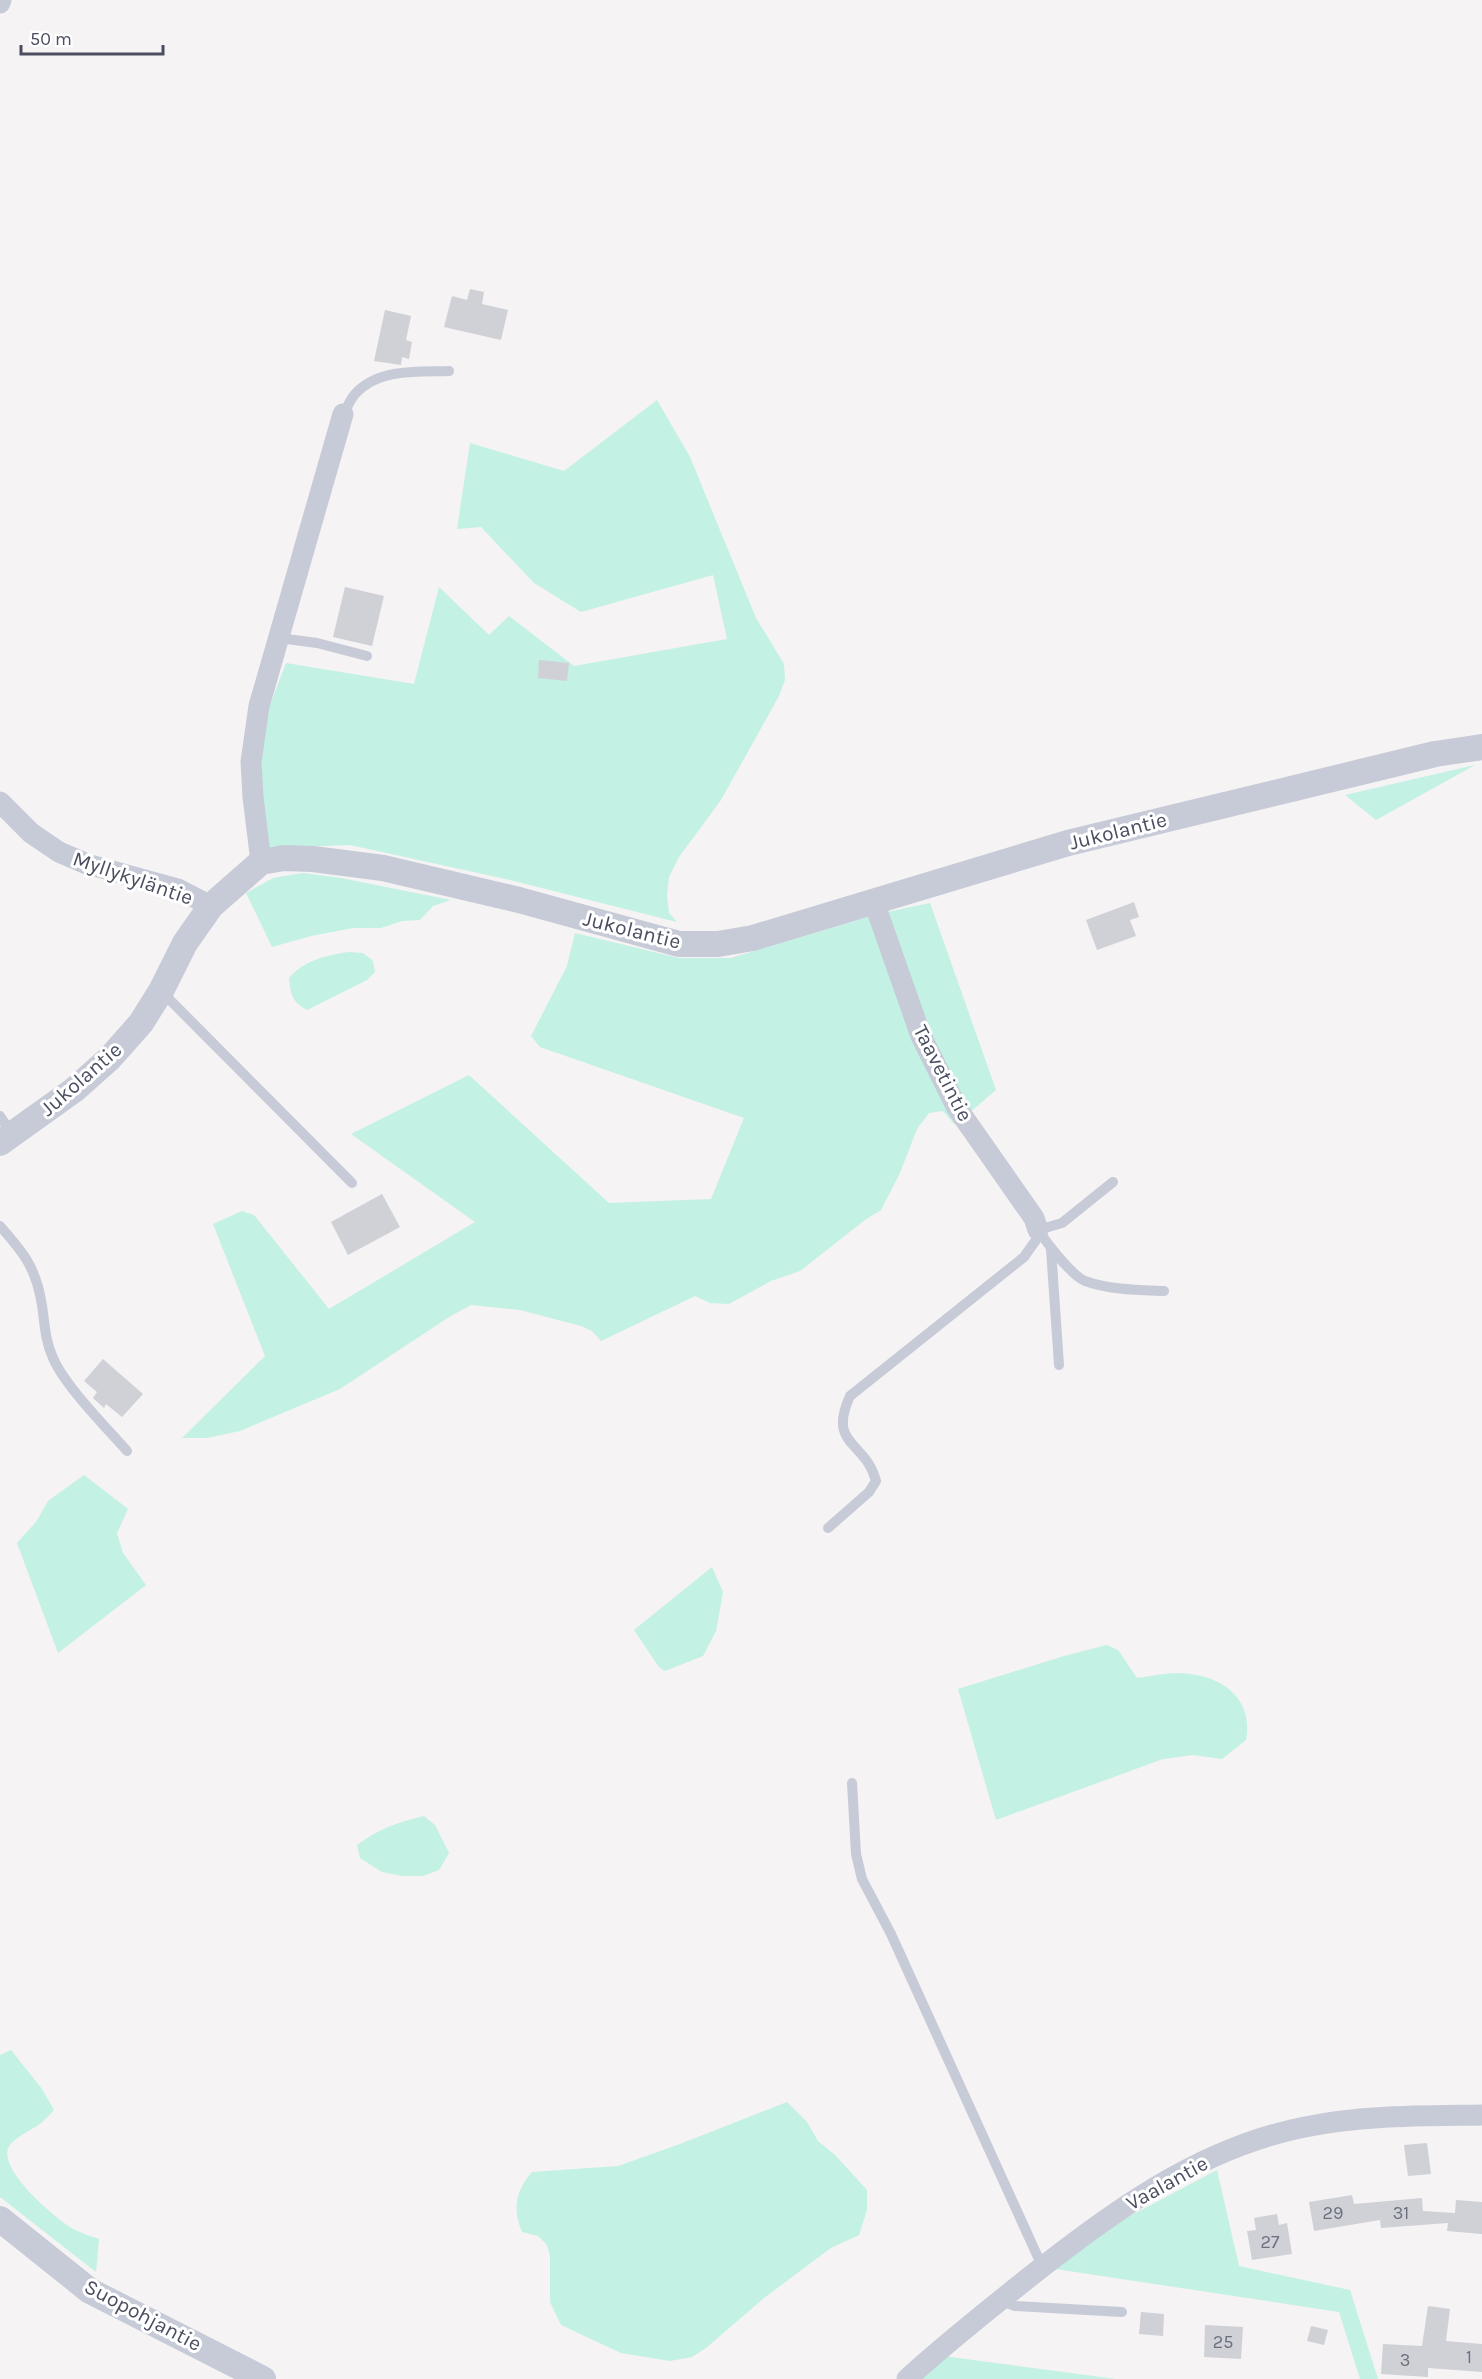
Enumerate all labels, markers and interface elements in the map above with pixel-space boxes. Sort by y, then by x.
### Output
scale bar [21,18,164,56]
text: 50 m [30,28,72,50]
street label: Jukolantie [1067,807,1169,855]
street label: Myllykyläntie [70,846,196,910]
street label: Jukolantie [581,906,683,954]
street label: Taavetintie [908,1021,978,1125]
street label: Jukolantie [36,1037,126,1121]
street label: Vaalantie [1122,2151,1212,2215]
house number: 29 [1323,2202,1343,2224]
house number: 31 [1393,2202,1409,2224]
house number: 27 [1261,2231,1280,2253]
street label: Suopohjantie [80,2274,206,2356]
house number: 25 [1213,2331,1233,2353]
house number: 1 [1466,2346,1472,2368]
house number: 3 [1400,2349,1410,2371]

